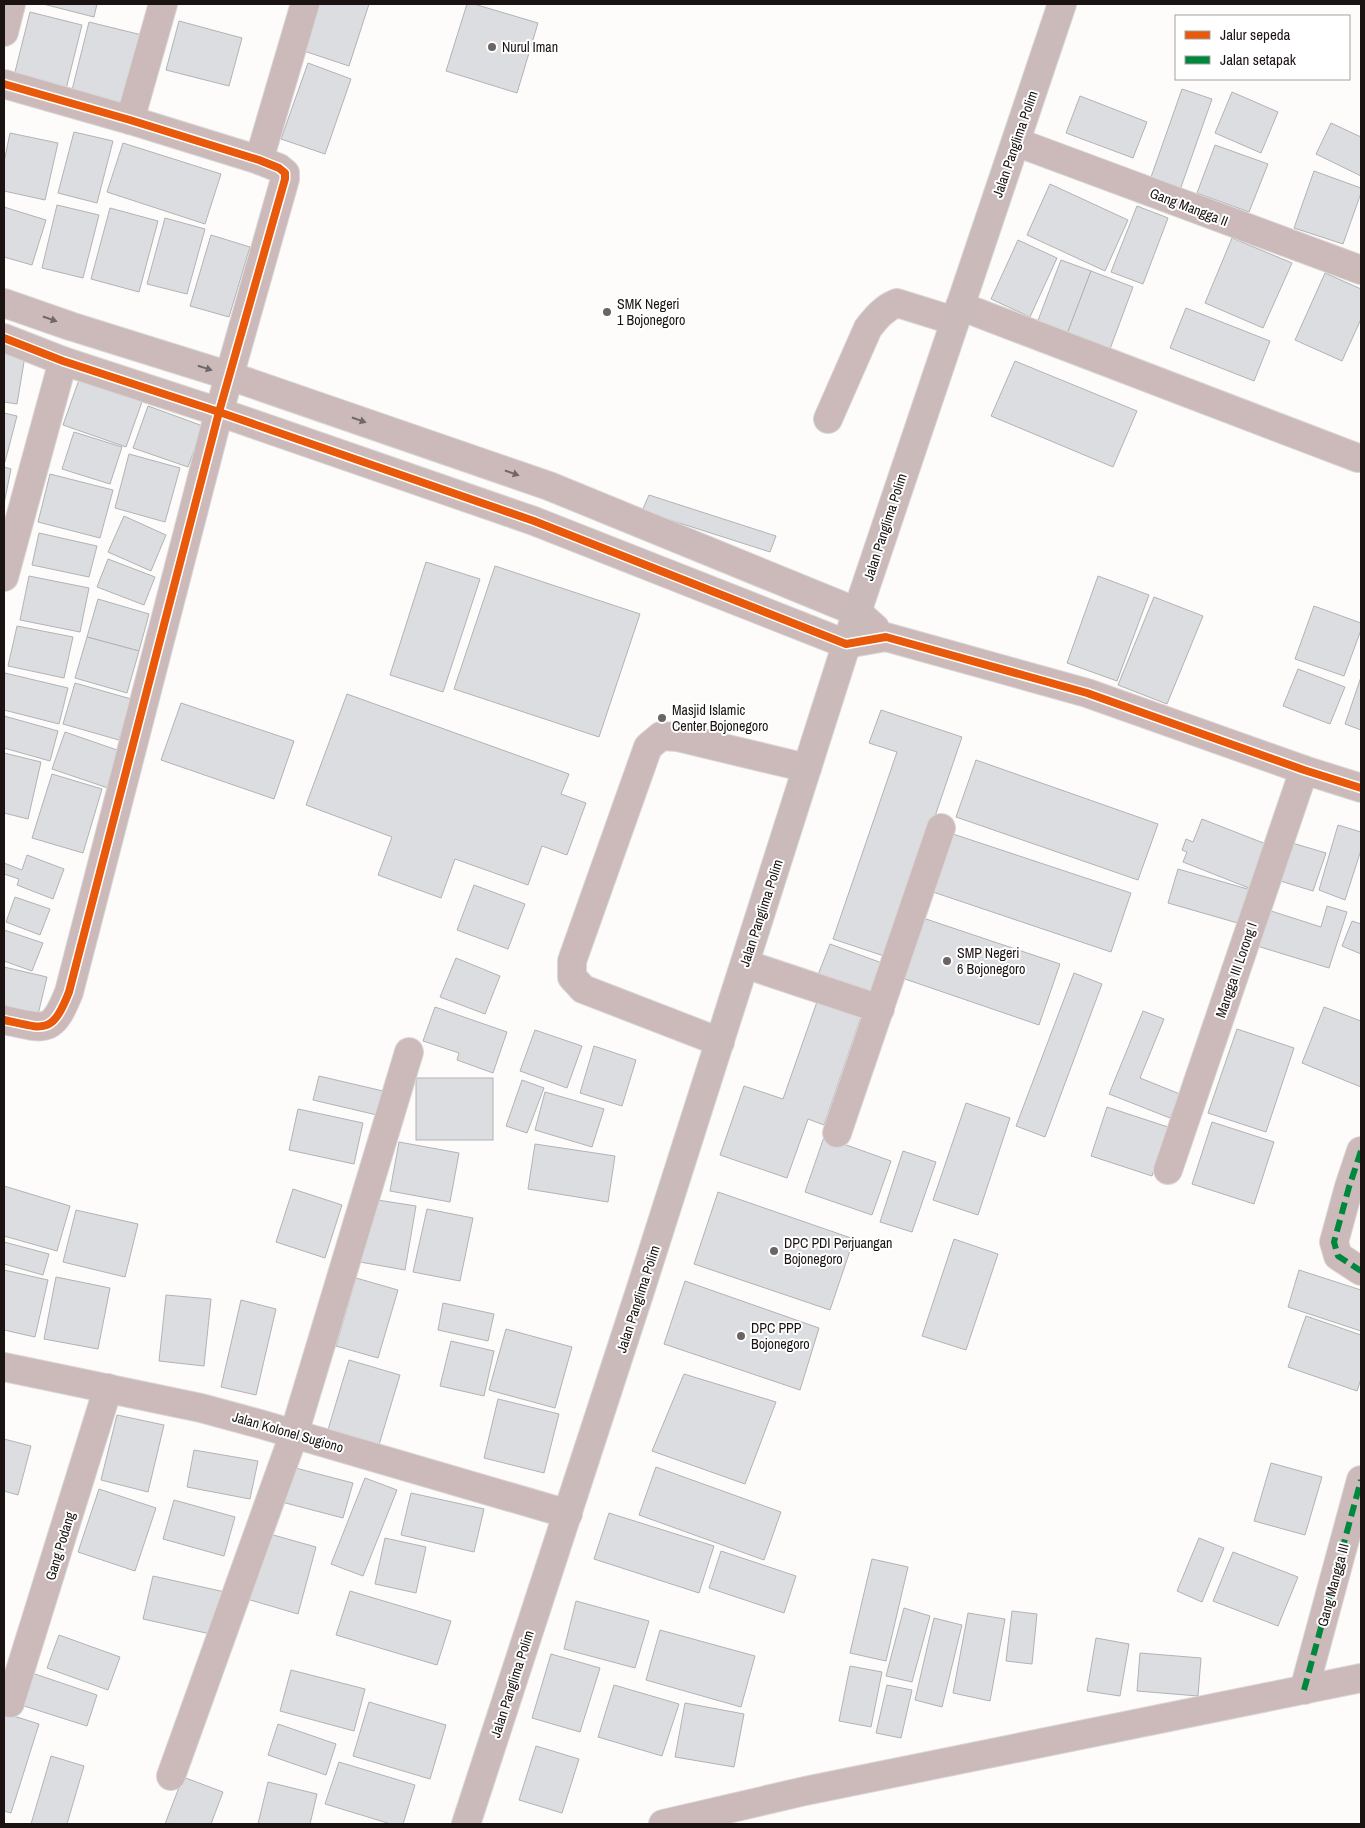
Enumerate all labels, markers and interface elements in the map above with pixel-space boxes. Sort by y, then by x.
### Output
legend [1175,15,1350,80]
text: Jalur sepeda [1220,24,1291,45]
place label: Nurul Iman [502,38,558,56]
marker: Nurul Iman [486,41,498,53]
text: Jalan setapak [1220,49,1297,70]
street label: Jalan Panglima Polim [988,88,1042,200]
street label: Gang Mangga II [1147,184,1231,230]
place label: SMK Negeri 1 Bojonegoro [617,295,685,329]
marker: SMK Negeri 1 Bojonegoro [601,306,613,318]
one-way arrow [43,315,58,323]
one-way arrow [197,365,212,373]
one-way arrow [351,417,366,425]
one-way arrow [505,470,520,477]
street label: Jalan Panglima Polim [859,471,911,583]
place label: Masjid Islamic Center Bojonegoro [672,701,768,735]
marker: Masjid Islamic Center Bojonegoro [656,712,668,724]
street label: Jalan Panglima Polim [735,857,787,969]
street label: Mangga III Lorong I [1211,920,1261,1020]
place label: SMP Negeri 6 Bojonegoro [957,944,1025,978]
marker: SMP Negeri 6 Bojonegoro [941,955,953,967]
place label: DPC PDI Perjuangan Bojonegoro [784,1234,892,1268]
street label: Jalan Panglima Polim [612,1243,664,1355]
marker: DPC PDI Perjuangan Bojonegoro [768,1245,780,1257]
place label: DPC PPP Bojonegoro [751,1319,810,1353]
marker: DPC PPP Bojonegoro [735,1330,747,1342]
street label: Jalan Kolonel Sugiono [230,1408,346,1456]
street label: Gang Podang [41,1509,79,1583]
street label: Gang Mangga III [1313,1541,1353,1629]
street label: Jalan Panglima Polim [486,1628,538,1740]

